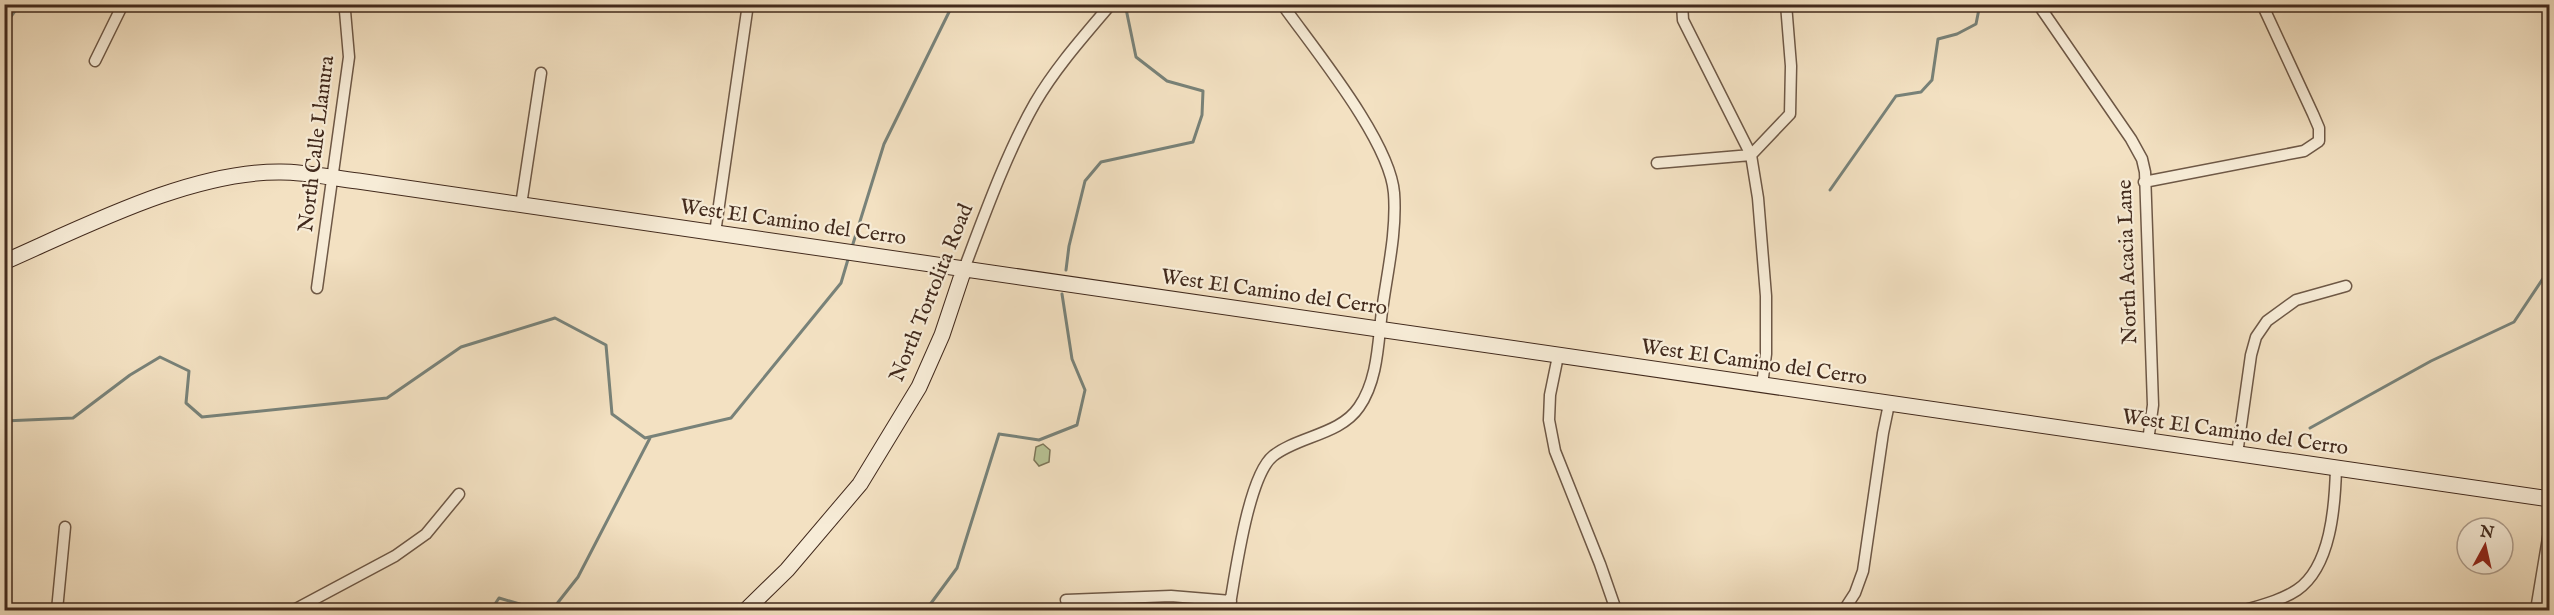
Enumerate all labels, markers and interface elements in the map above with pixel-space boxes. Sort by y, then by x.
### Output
street label: North Calle Llanura [293,53,341,234]
street label: North Acacia Lane [2112,179,2144,345]
street label: West El Camino del Cerro [678,194,908,252]
street label: North Tortolita Road [884,199,980,386]
street label: West El Camino del Cerro [1159,264,1389,322]
street label: West El Camino del Cerro [1639,334,1869,392]
street label: West El Camino del Cerro [2120,404,2350,462]
north arrow [2455,516,2515,576]
text: N [2478,522,2495,544]

